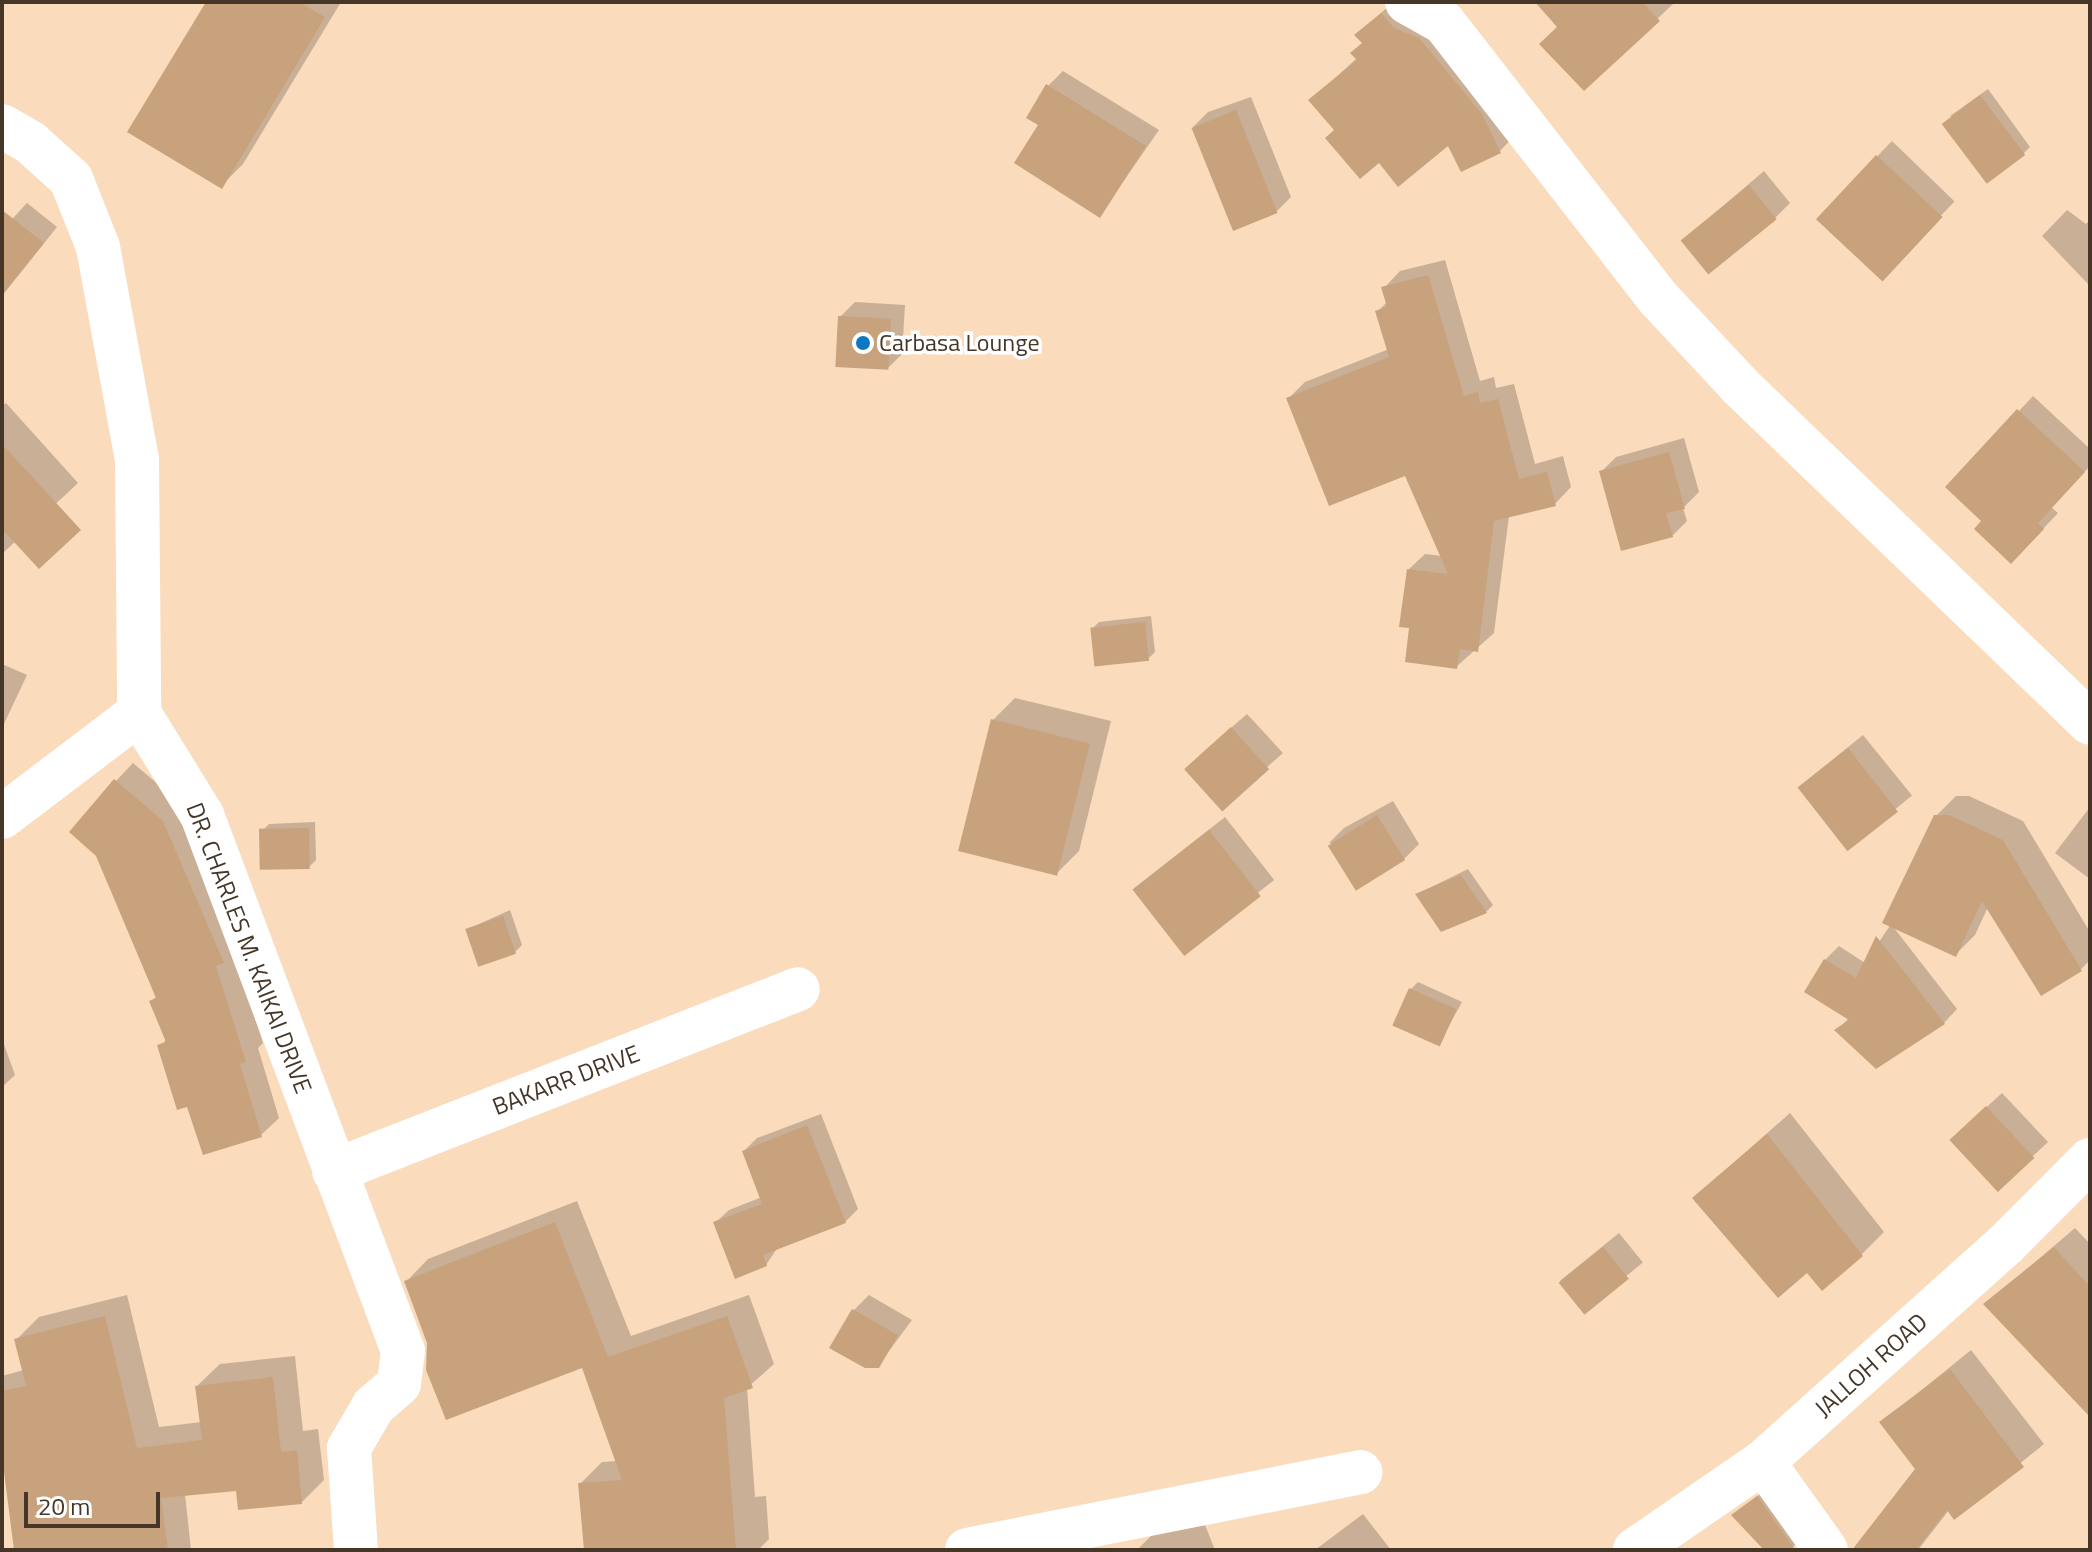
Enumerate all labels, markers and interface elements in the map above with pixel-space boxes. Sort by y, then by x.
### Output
place label: Carbasa Lounge [879,329,1040,357]
marker: Carbasa Lounge [854,334,872,352]
street label: DR. CHARLES M. KAIKAI DRIVE [180,799,318,1097]
street label: BAKARR DRIVE [488,1039,644,1121]
street label: JALLOH ROAD [1809,1307,1933,1423]
scale bar [28,1476,164,1526]
text: 20 m [38,1488,90,1524]

